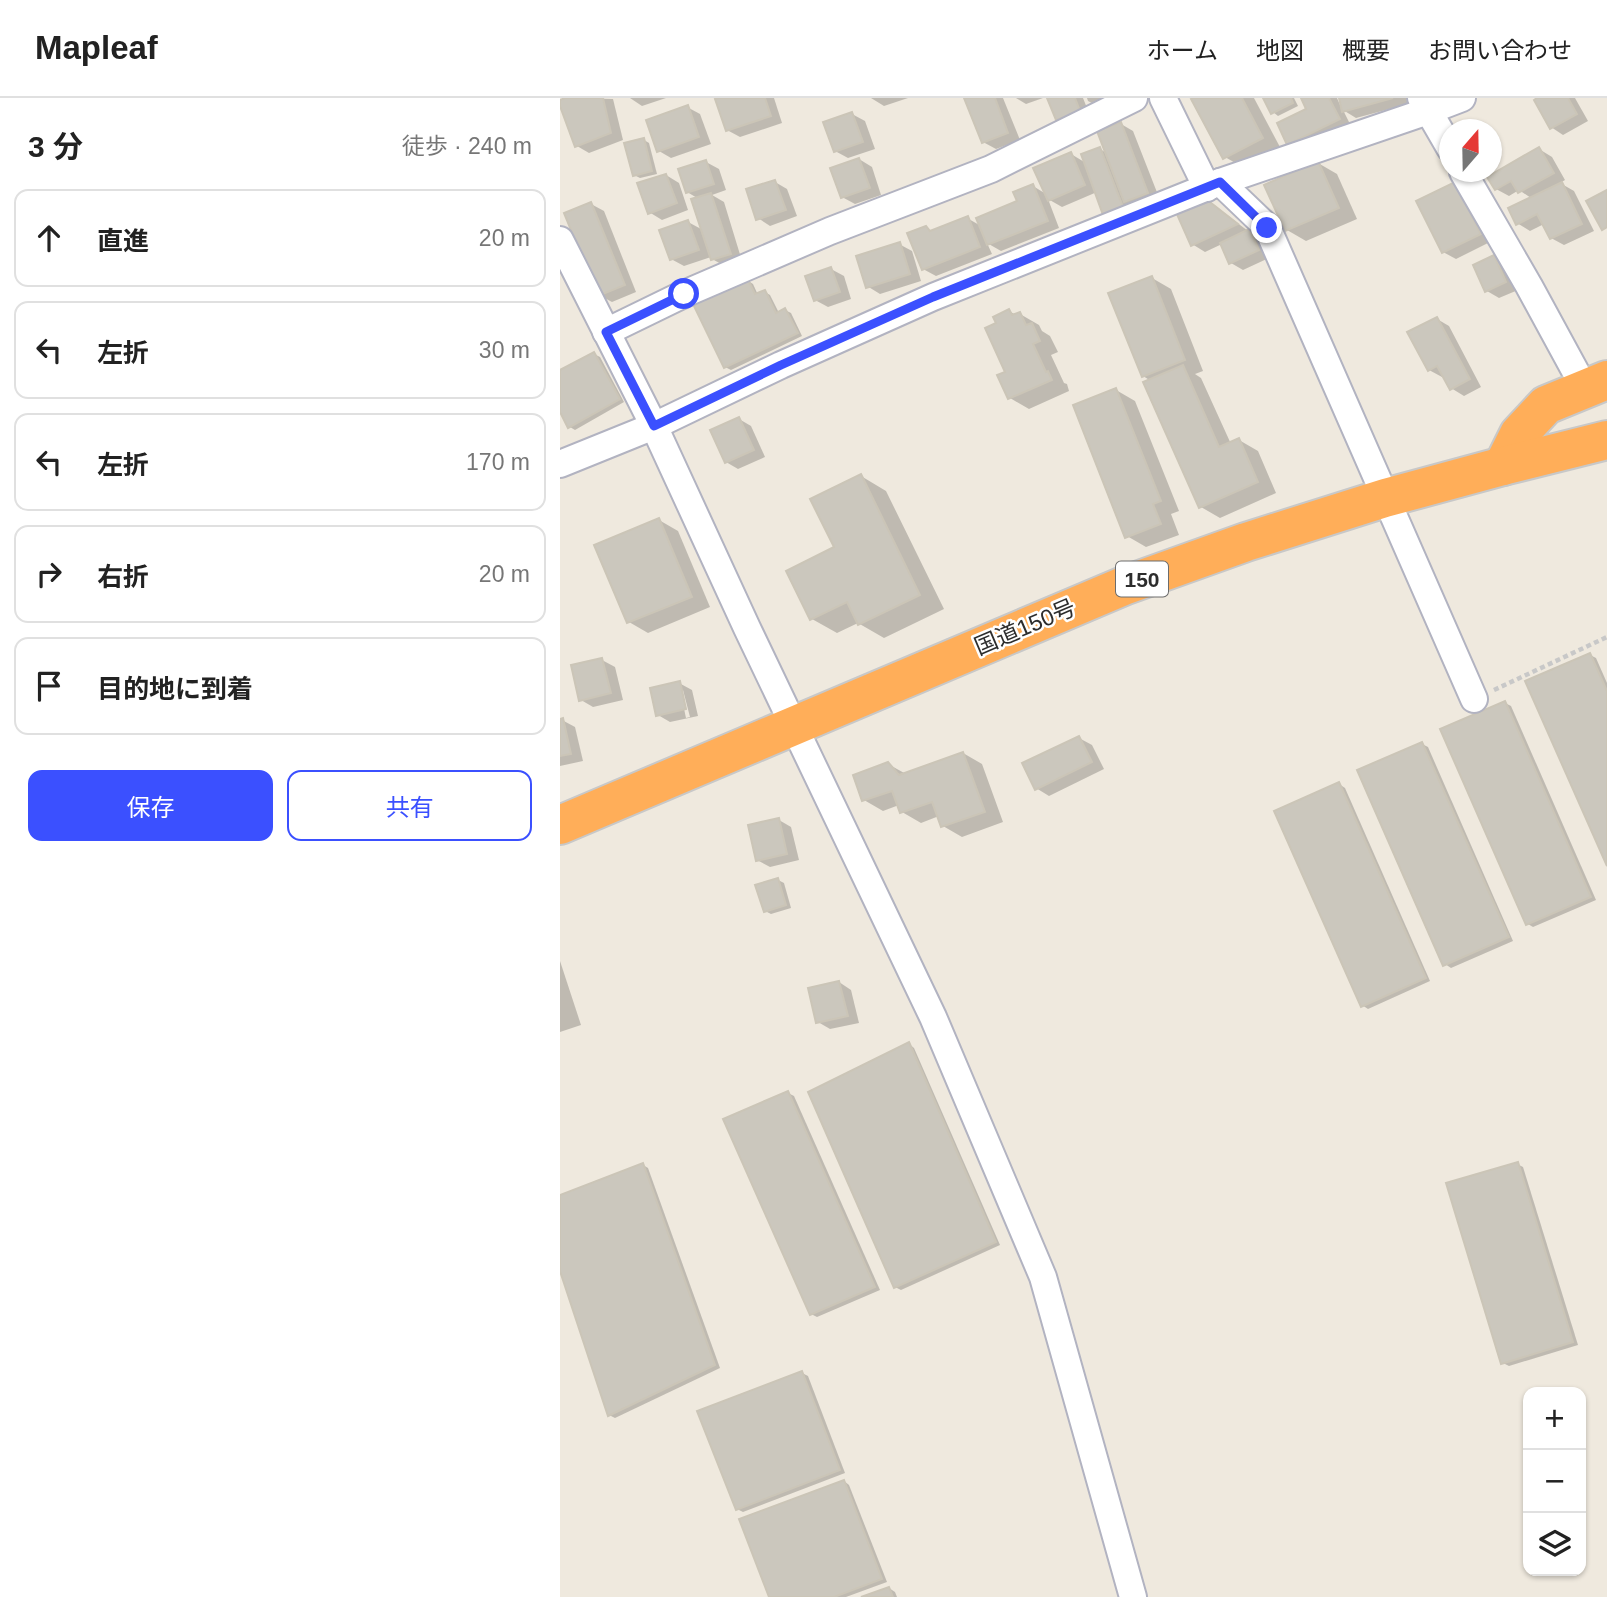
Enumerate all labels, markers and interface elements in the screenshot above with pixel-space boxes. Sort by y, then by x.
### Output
text: Mapleaf [35,29,158,66]
text: ホーム [1147,37,1218,64]
text: 地図 [1256,37,1304,64]
text: 概要 [1342,37,1390,64]
text: お問い合わせ [1428,37,1572,64]
north arrow [1439,119,1502,182]
text: 3 分 [28,130,83,163]
text: 徒歩 · 240 m [402,133,532,159]
route end [1251,212,1282,243]
icon: ahead [30,219,68,257]
text: 20 m [479,225,530,251]
text: 直進 [97,226,149,256]
route start [668,278,699,309]
icon: left [30,331,68,369]
text: 30 m [479,337,530,363]
text: 左折 [97,338,149,368]
icon: left [30,443,68,481]
text: 170 m [466,449,530,475]
text: 左折 [97,450,149,480]
icon: right [30,555,68,593]
text: 20 m [479,561,530,587]
road number: 150 [1116,561,1168,596]
text: 右折 [97,562,149,592]
street label: 国道150号 [971,594,1079,660]
icon: arrive [30,667,68,705]
text: 目的地に到着 [97,674,253,704]
button: 保存 [28,770,273,841]
button: 共有 [287,770,532,841]
map controls [1523,1387,1586,1576]
button: + [1523,1387,1586,1450]
button: − [1523,1450,1586,1513]
button: layers [1523,1513,1586,1576]

